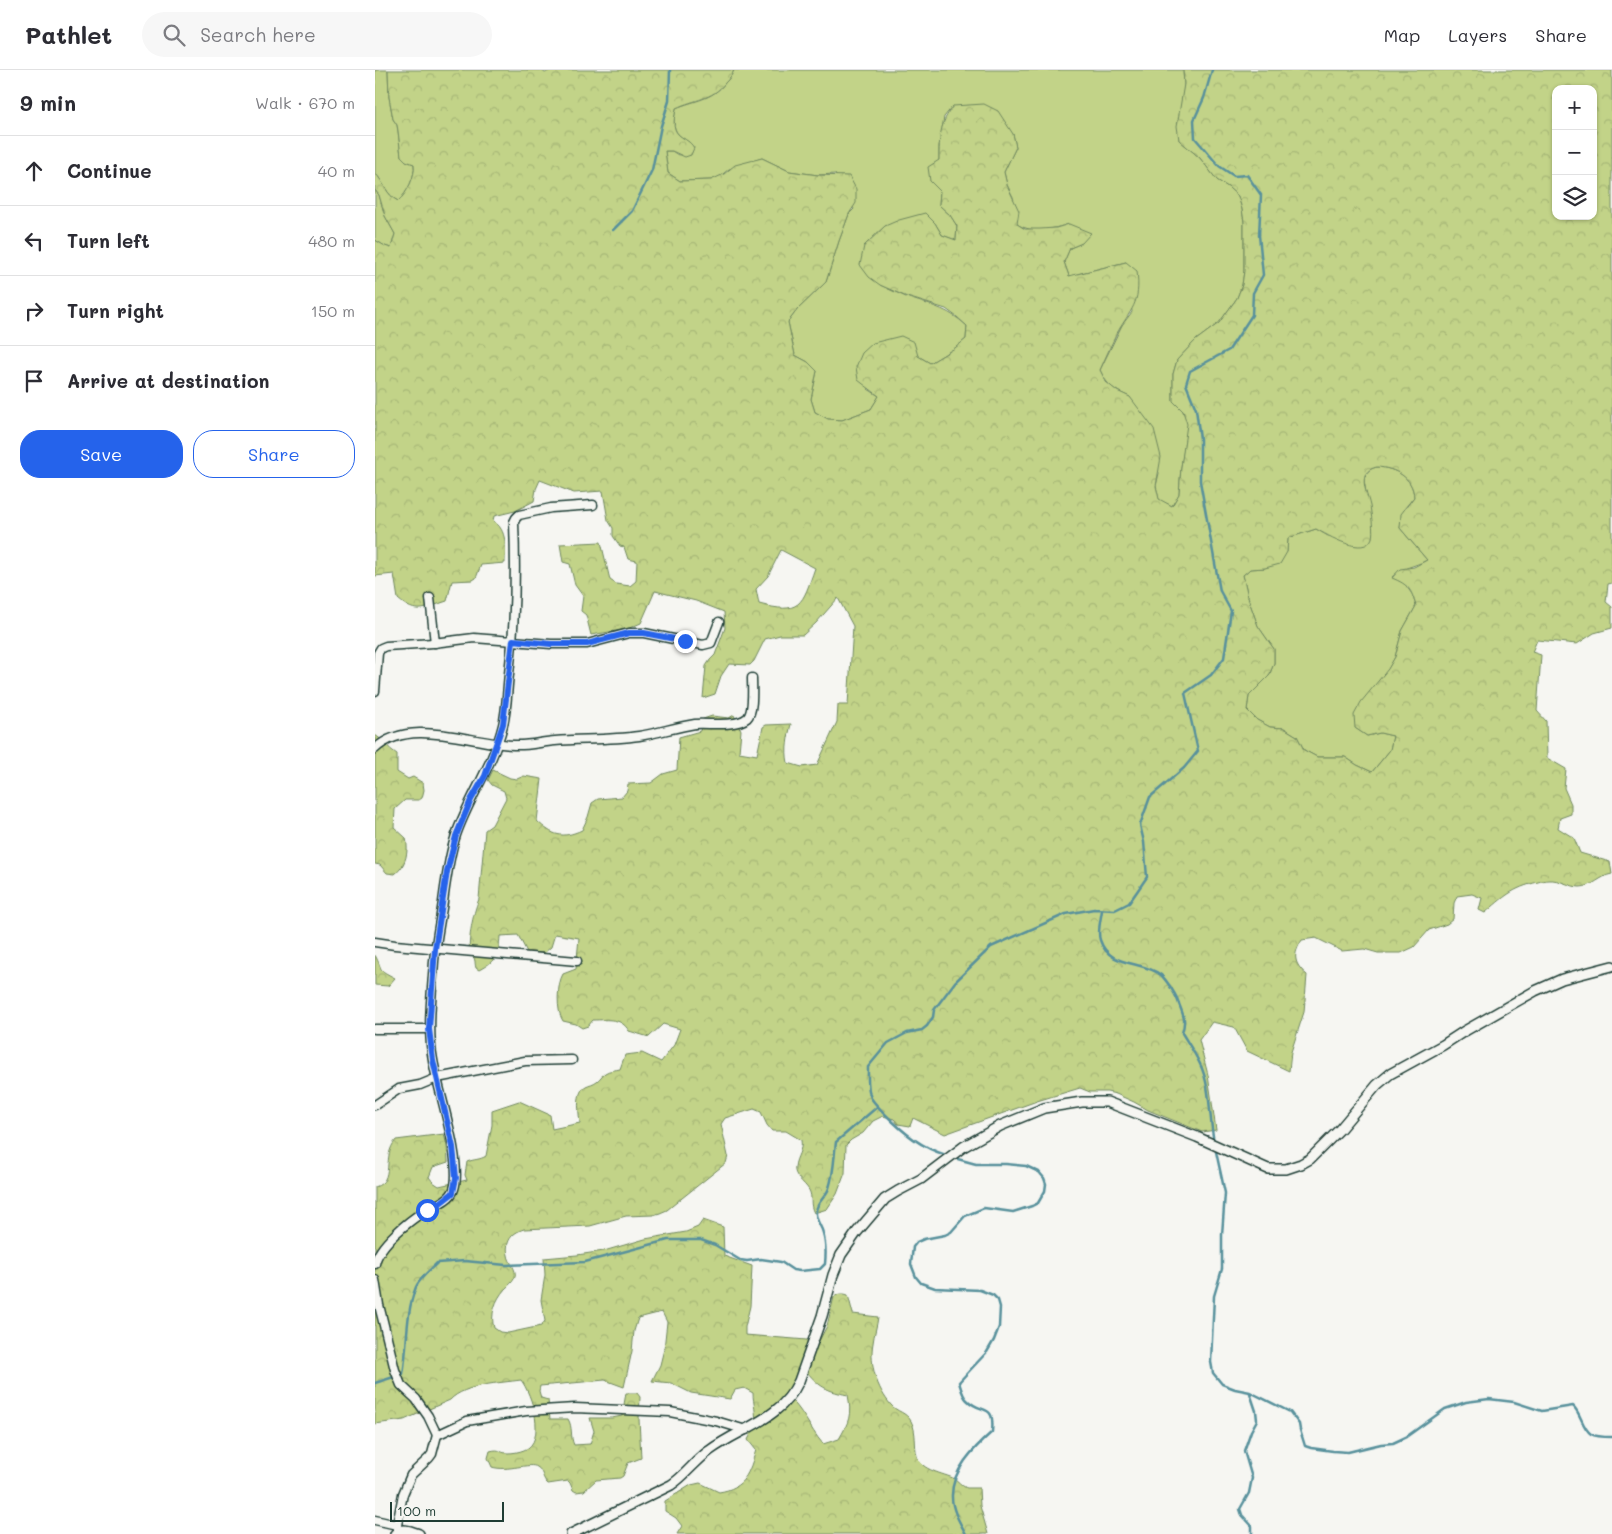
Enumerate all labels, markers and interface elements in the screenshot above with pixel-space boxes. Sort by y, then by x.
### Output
search box [142,12,492,57]
text: Pathlet [25,19,112,50]
icon: search [160,21,188,49]
text: Search here [200,22,316,47]
text: Map [1384,23,1420,47]
text: Layers [1448,23,1507,47]
text: Share [1535,23,1587,47]
map controls [1552,85,1597,220]
button: + [1552,85,1597,130]
text: 9 min [20,89,76,116]
text: Walk · 670 m [255,92,355,113]
button: − [1552,130,1597,175]
icon: ahead [20,157,48,185]
text: Continue [67,158,152,183]
text: 40 m [318,160,355,181]
button: layers [1552,175,1597,220]
icon: left [20,227,48,255]
text: Turn left [67,228,150,253]
text: 480 m [308,230,355,251]
icon: right [20,297,48,325]
text: Turn right [67,298,164,323]
text: 150 m [311,300,355,321]
icon: arrive [20,367,48,395]
text: Arrive at destination [67,368,270,393]
button: Save [20,430,183,478]
button: Share [193,430,355,478]
route end [674,630,697,653]
route start [416,1199,439,1222]
scale bar [390,1499,504,1522]
text: 100 m [397,1501,436,1520]

